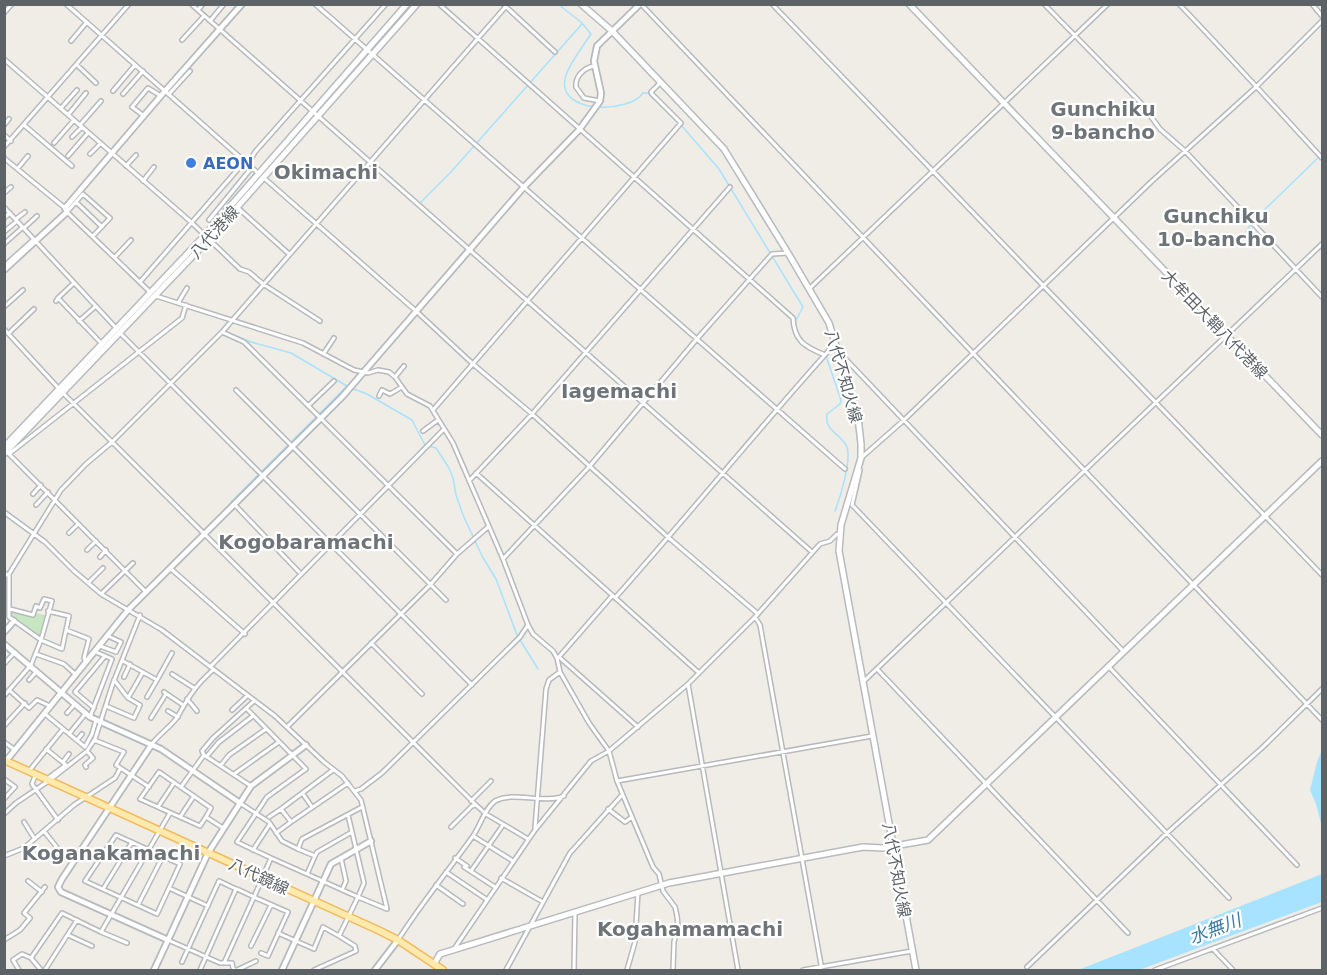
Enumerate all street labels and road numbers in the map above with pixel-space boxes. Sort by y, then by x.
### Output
street label: 八代港線 [186,202,243,262]
street label: 大牟田大鞘八代港線 [1158,266,1271,383]
street label: 八代不知火線 [821,327,866,425]
street label: 八代不知火線 [879,821,914,919]
street label: 八代鏡線 [226,854,292,899]

